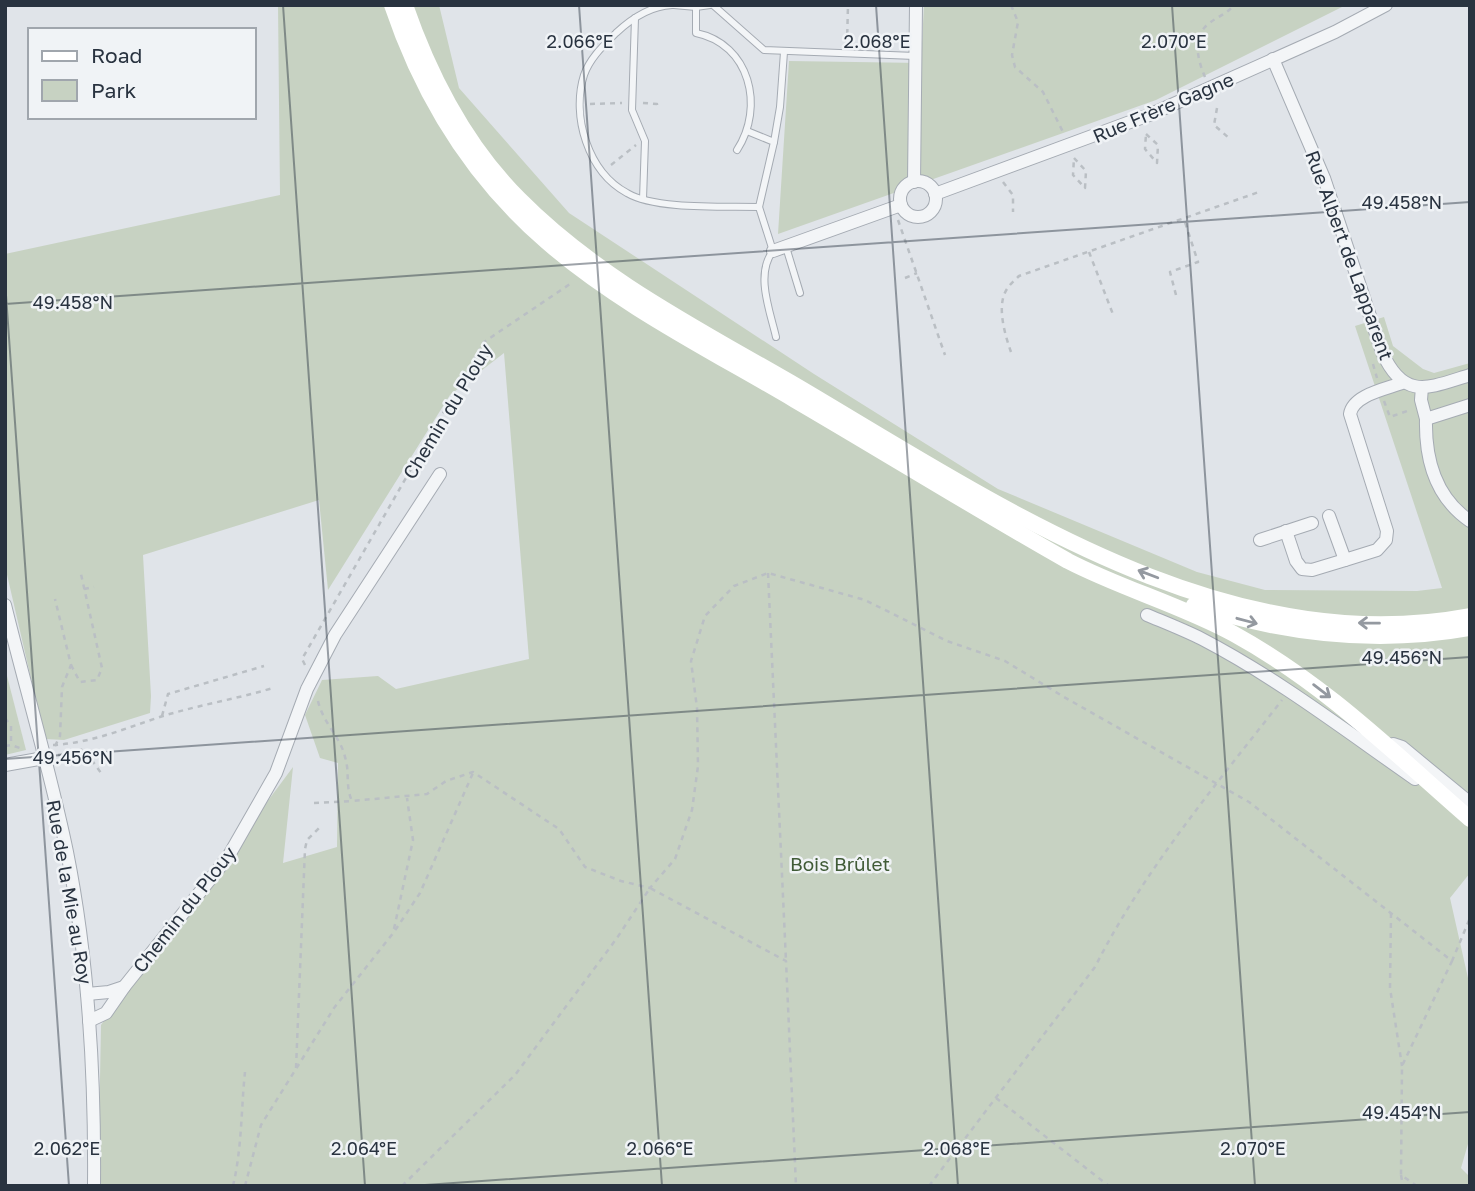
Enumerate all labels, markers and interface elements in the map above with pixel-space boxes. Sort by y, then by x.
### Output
legend [28,28,256,119]
text: 2.066°E [547,30,613,52]
text: 2.068°E [844,30,910,52]
text: 2.070°E [1141,30,1207,52]
text: Road [91,42,142,68]
street label: Rue Frère Gagne [1089,67,1237,147]
text: Park [91,77,137,103]
street label: Rue Albert de Lapparent [1301,147,1399,363]
text: 49.458°N [1362,191,1442,213]
text: 49.458°N [33,291,113,313]
street label: Chemin du Plouy [398,339,497,483]
one-way arrow [1137,567,1159,580]
one-way arrow [1236,615,1258,628]
one-way arrow [1357,616,1380,630]
text: 49.456°N [1362,646,1442,668]
one-way arrow [1312,683,1331,698]
text: 49.456°N [33,746,113,768]
street label: Rue de la Mie au Roy [42,798,98,987]
street label: Chemin du Plouy [128,841,241,977]
park label: Bois Brûlet [790,852,890,875]
text: 49.454°N [1362,1101,1442,1123]
text: 2.062°E [34,1137,100,1159]
text: 2.064°E [331,1137,397,1159]
text: 2.066°E [627,1137,693,1159]
text: 2.068°E [924,1137,990,1159]
text: 2.070°E [1220,1137,1286,1159]

